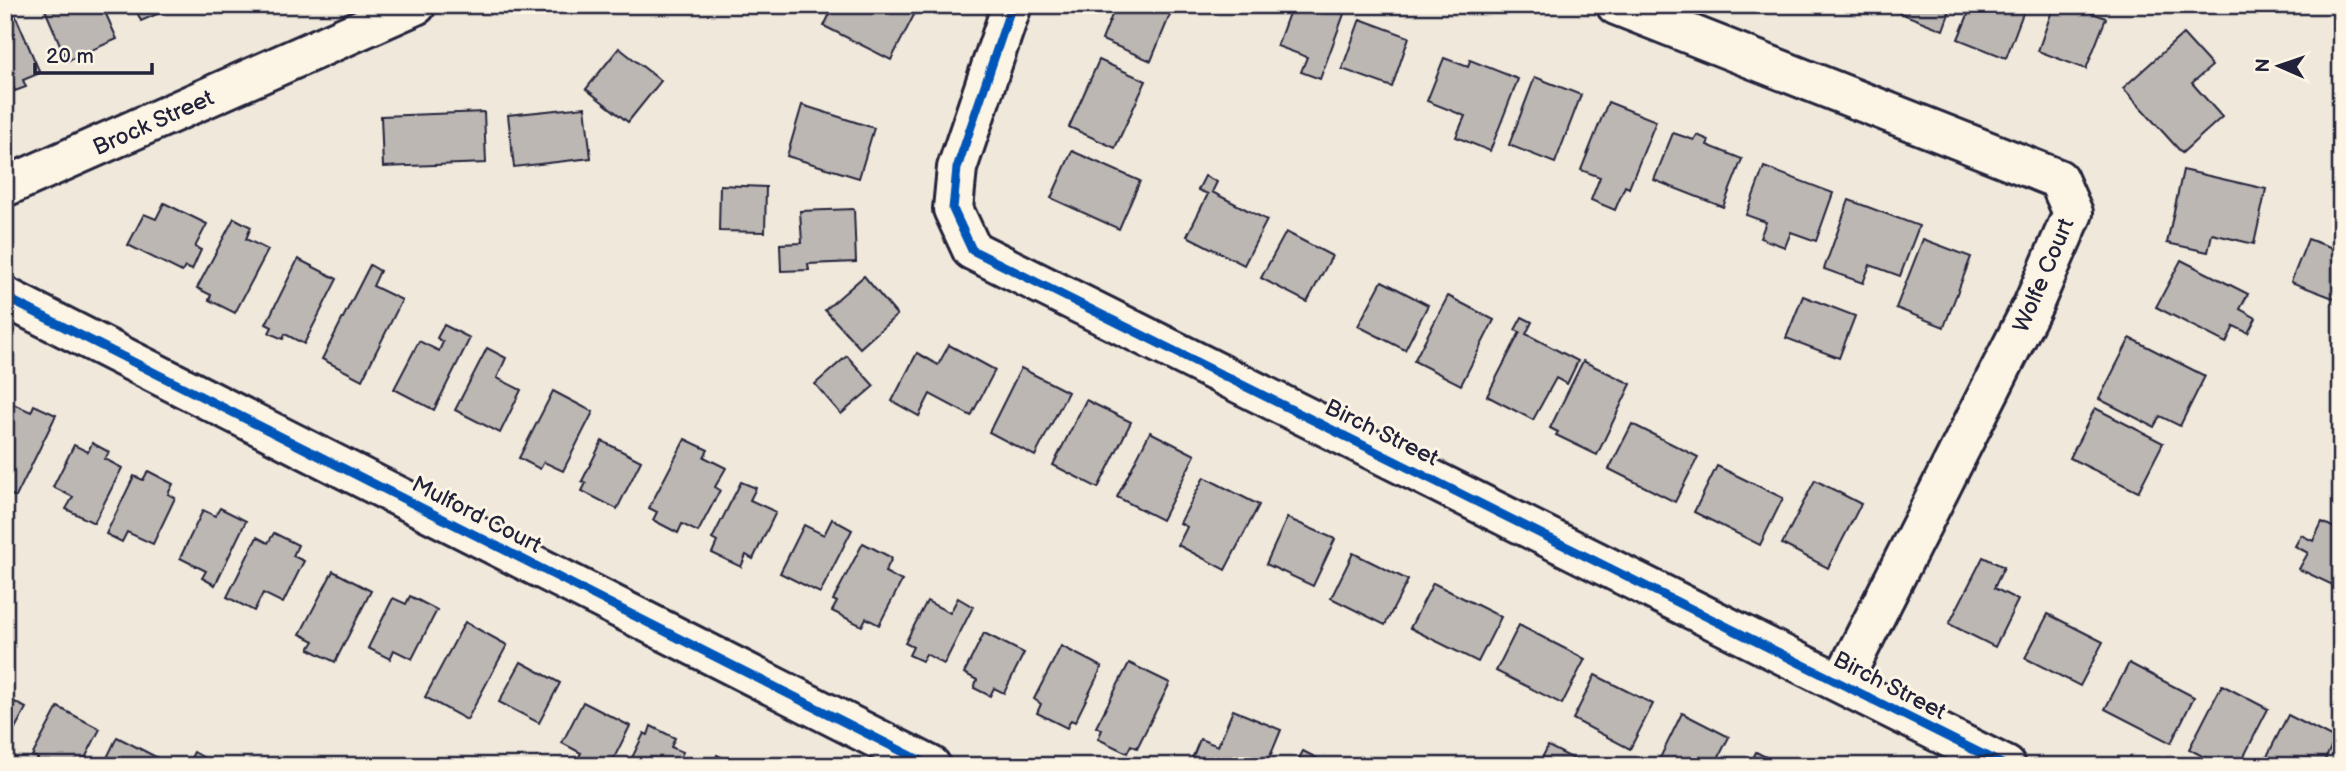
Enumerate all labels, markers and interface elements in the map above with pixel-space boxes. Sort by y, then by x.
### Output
scale bar [35,32,152,76]
north arrow [2244,32,2314,102]
text: 20 m [46,44,94,69]
text: N [2252,58,2275,73]
street label: Brock Street [89,84,218,162]
street label: Wolfe Court [2007,214,2081,337]
street label: Birch Street [1320,393,1443,472]
street label: Mulford Court [407,470,546,560]
street label: Birch Street [1828,646,1951,726]

